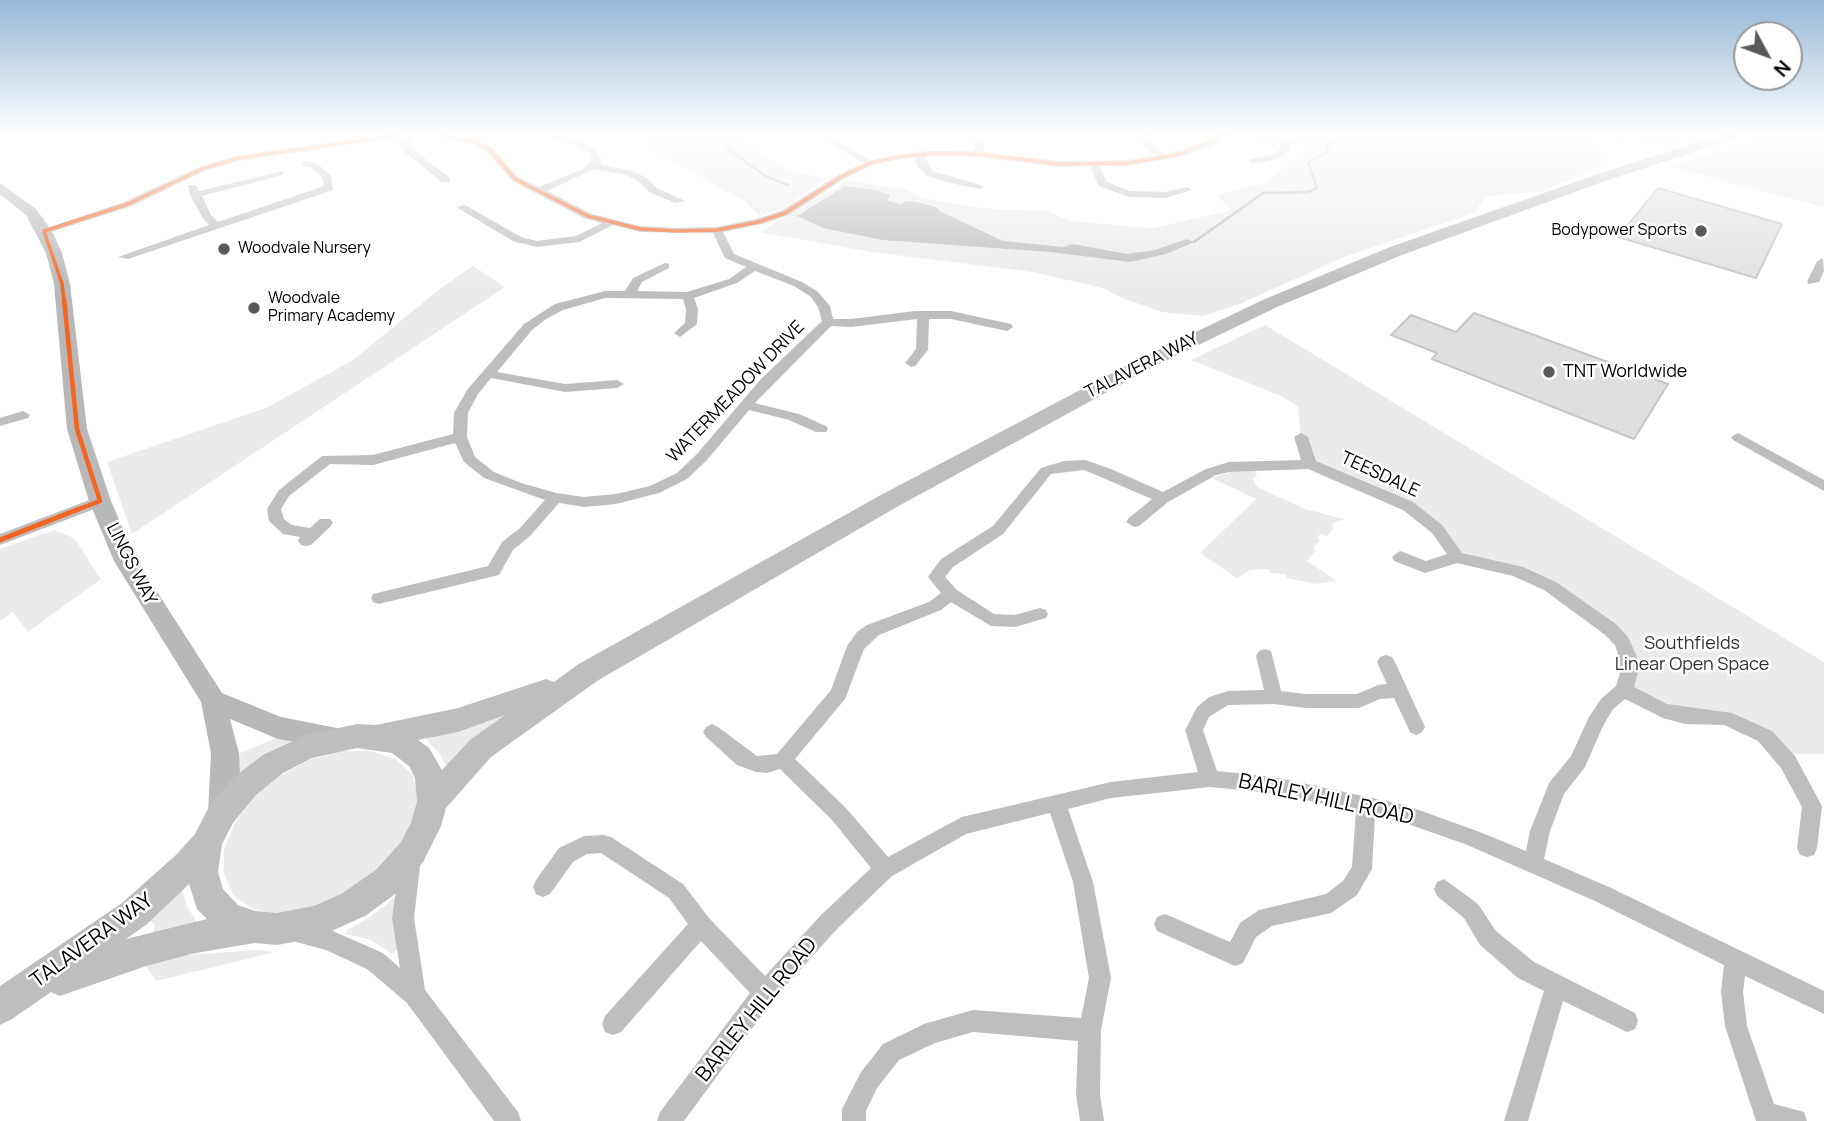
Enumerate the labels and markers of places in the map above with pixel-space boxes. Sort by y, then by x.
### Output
place label: Bodypower Sports [1552,221,1687,241]
marker: Bodypower Sports [1693,223,1709,239]
place label: Woodvale Nursery [238,239,371,259]
marker: Woodvale Nursery [216,241,232,257]
place label: Woodvale Primary Academy [268,289,395,327]
marker: Woodvale Primary Academy [246,300,262,316]
place label: TNT Worldwide [1563,361,1687,383]
marker: TNT Worldwide [1541,364,1557,380]

